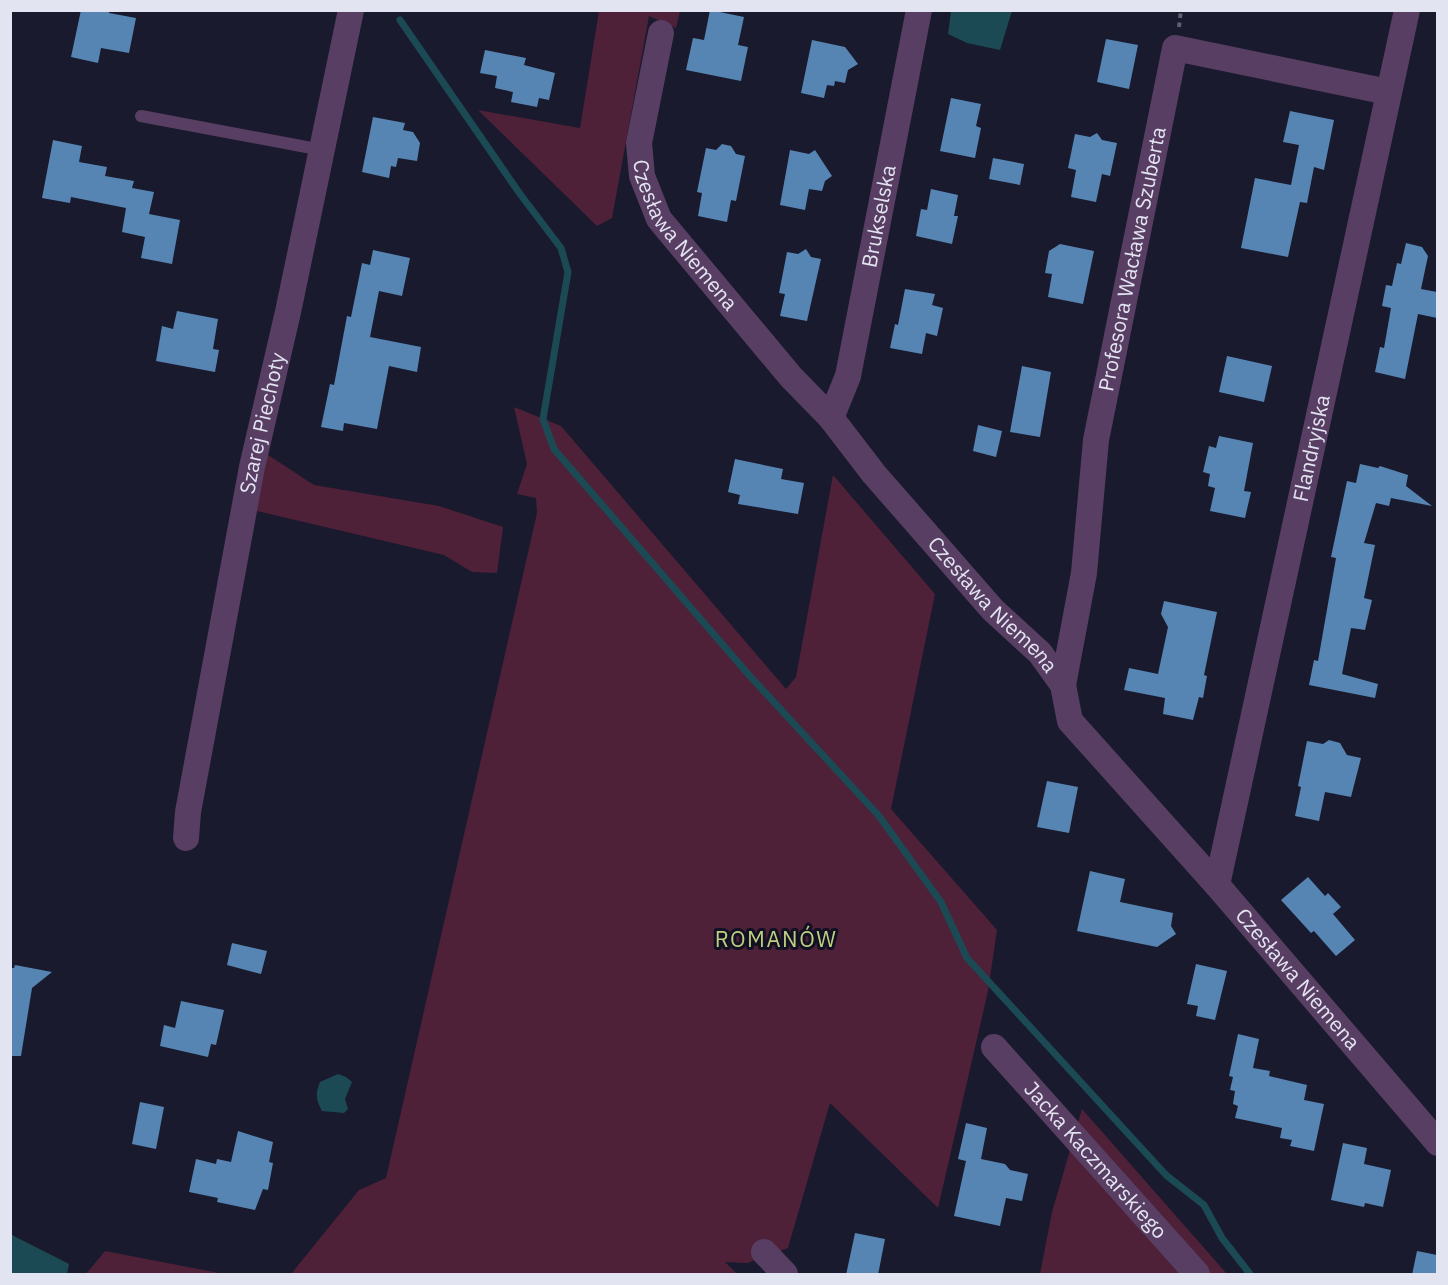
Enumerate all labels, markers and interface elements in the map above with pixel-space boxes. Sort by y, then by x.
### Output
street label: Profesora Wacława Szuberta [1091,124,1172,394]
street label: Czesława Niemena [628,158,745,316]
street label: Brukselska [854,162,902,270]
street label: Szarej Piechoty [232,349,291,496]
street label: Flandryjska [1286,392,1336,504]
street label: Czesława Niemena [922,530,1065,678]
street label: Czesława Niemena [1230,902,1367,1055]
district label: ROMANÓW [715,924,837,953]
street label: Jacka Kaczmarskiego [1018,1075,1174,1244]

